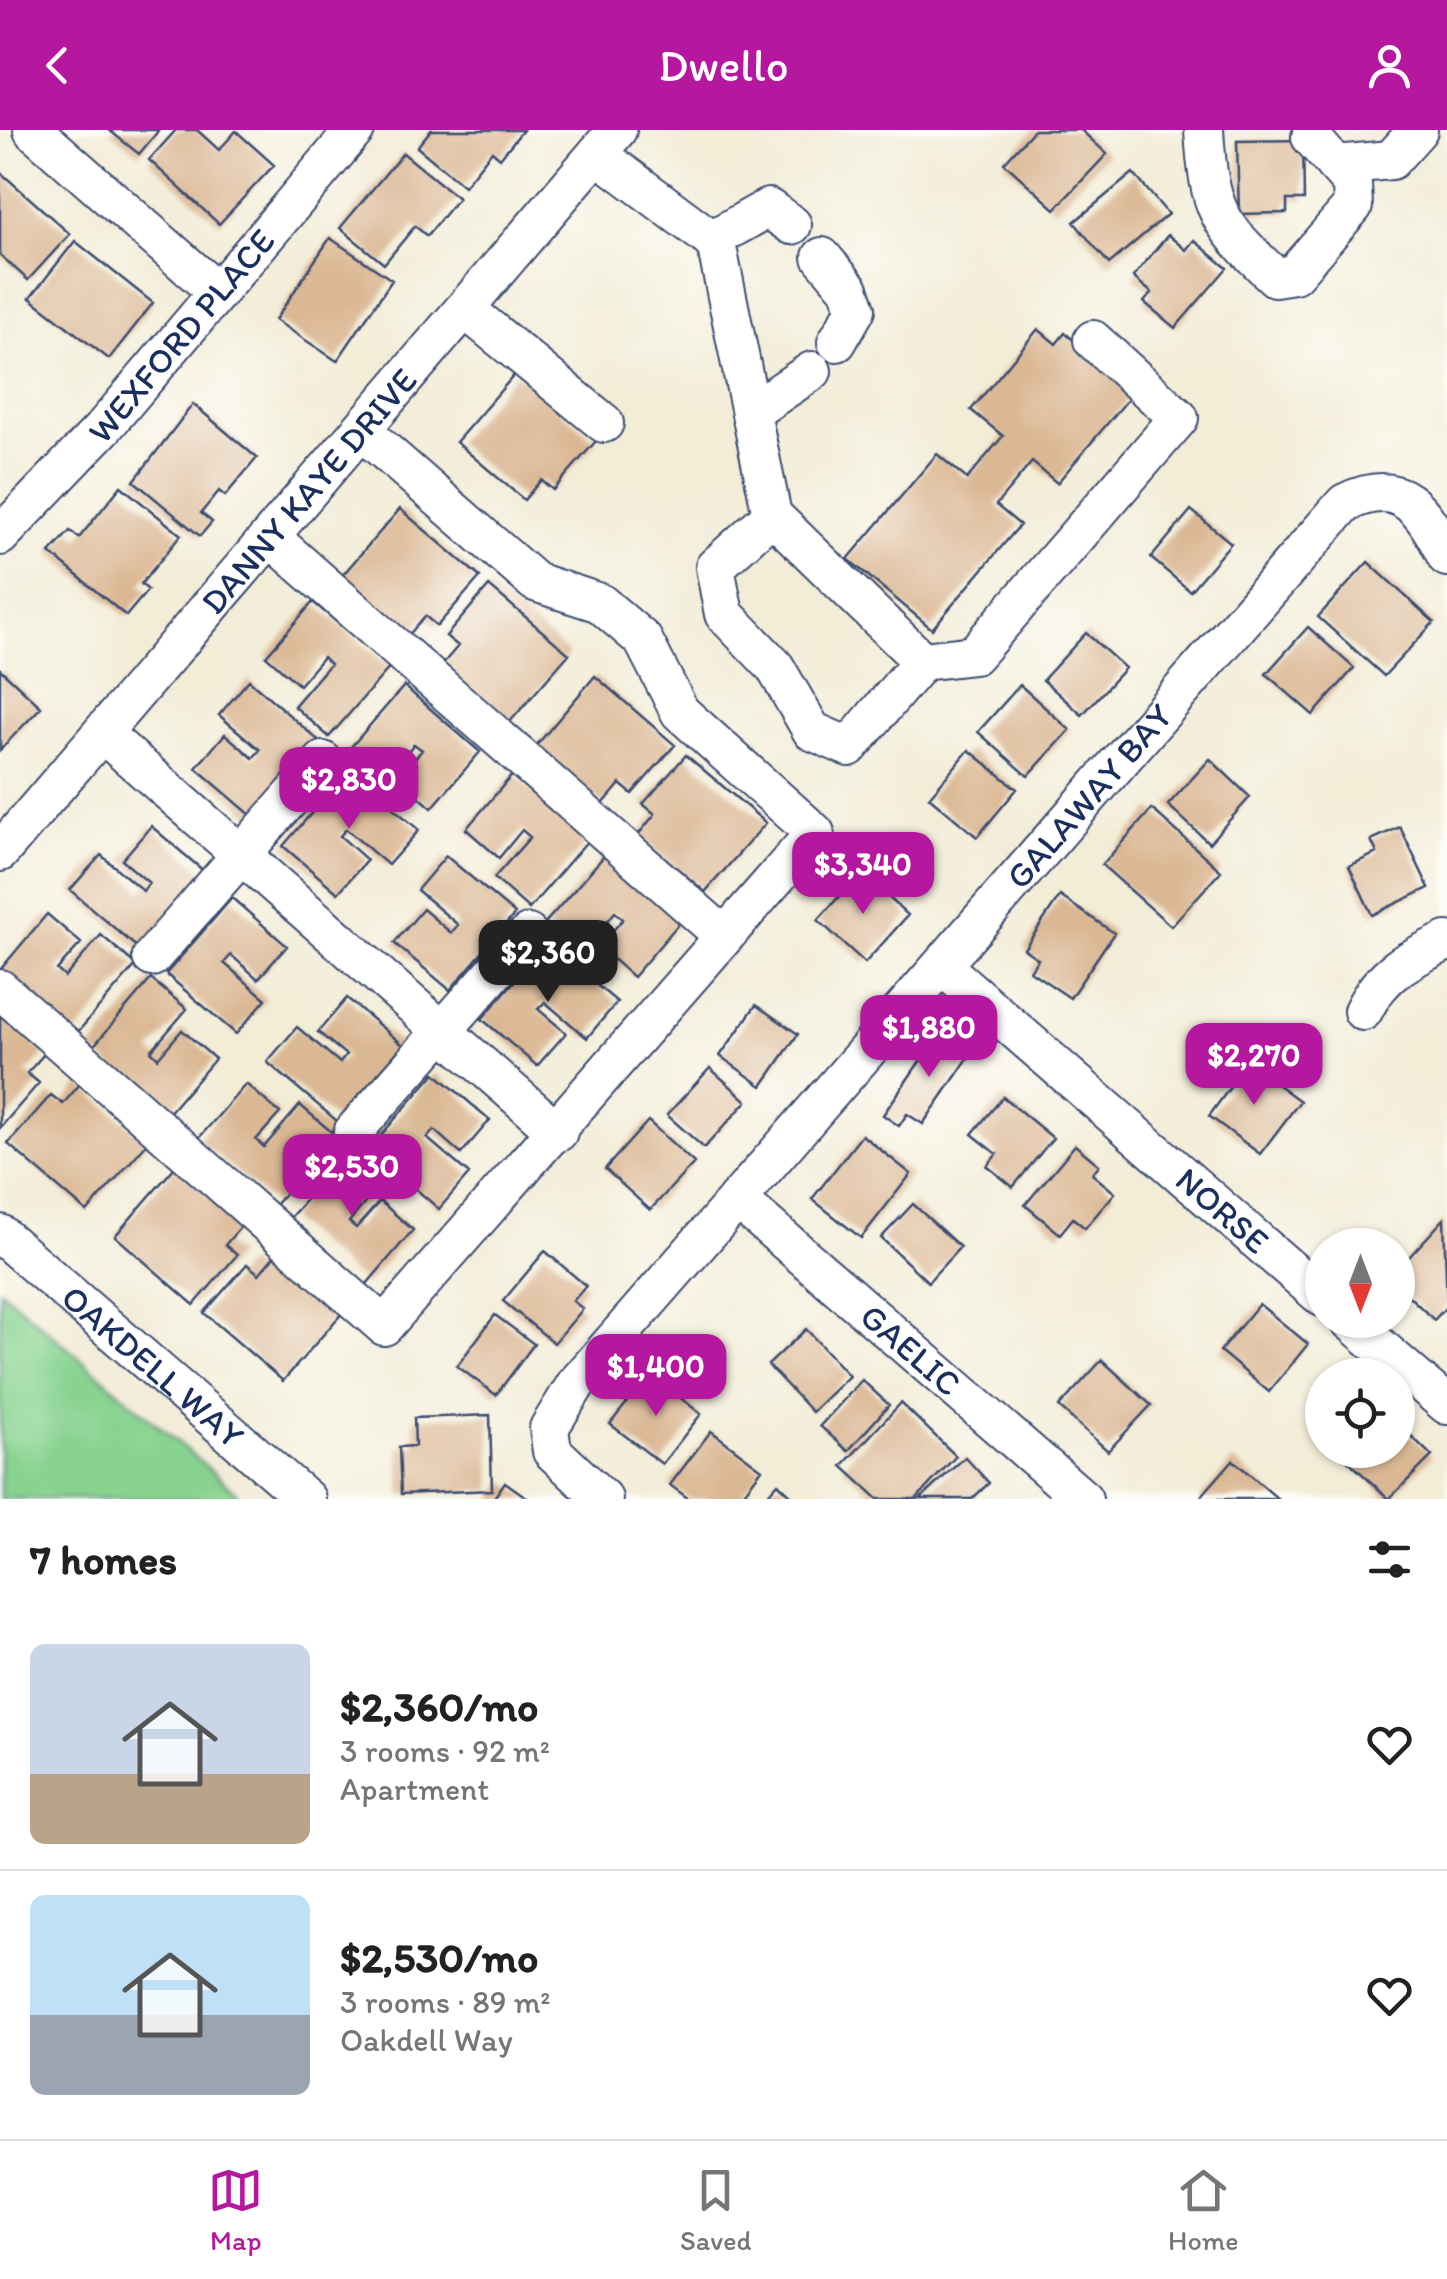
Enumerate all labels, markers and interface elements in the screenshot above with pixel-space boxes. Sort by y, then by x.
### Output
icon: back [30,38,85,93]
text: Dwello [658,38,789,92]
icon: person [1362,38,1417,93]
street label: WEXFORD PLACE [79,220,283,451]
street label: DANNY KAYE DRIVE [192,359,425,622]
street label: GALAWAY BAY [997,695,1181,897]
pin: $2,830 [268,747,430,832]
text: $2,830 [301,760,397,798]
pin: $3,340 [782,832,944,917]
text: $3,340 [814,845,912,883]
pin: $2,360 [467,920,629,1005]
text: $2,360 [501,933,595,971]
pin: $1,880 [848,995,1010,1080]
text: $1,880 [882,1008,976,1046]
pin: $2,270 [1173,1023,1335,1108]
text: $2,270 [1207,1036,1301,1074]
pin: $2,530 [271,1134,433,1219]
text: $2,530 [305,1147,399,1185]
street label: NORSE [1167,1158,1278,1262]
north arrow [1305,1228,1415,1338]
map controls [1305,1228,1415,1468]
street label: OAKDELL WAY [53,1276,252,1457]
street label: GAELIC [852,1295,970,1405]
pin: $1,400 [575,1334,737,1419]
text: $1,400 [607,1347,705,1385]
button: locate [1305,1358,1415,1468]
icon: filters [1362,1532,1417,1587]
text: 7 homes [30,1534,177,1585]
text: $2,360/mo [340,1681,539,1732]
icon: home [110,1684,230,1804]
icon: heart [1362,1717,1417,1772]
text: 3 rooms · 92 m² [340,1732,550,1770]
text: Apartment [340,1770,489,1808]
text: $2,530/mo [340,1932,538,1983]
icon: home [110,1935,230,2055]
icon: heart [1362,1968,1417,2023]
text: 3 rooms · 89 m² [340,1983,551,2021]
text: Oakdell Way [340,2021,513,2059]
tab: Map [208,2163,263,2257]
tab: Saved [680,2163,751,2257]
tab: Home [1168,2163,1239,2257]

